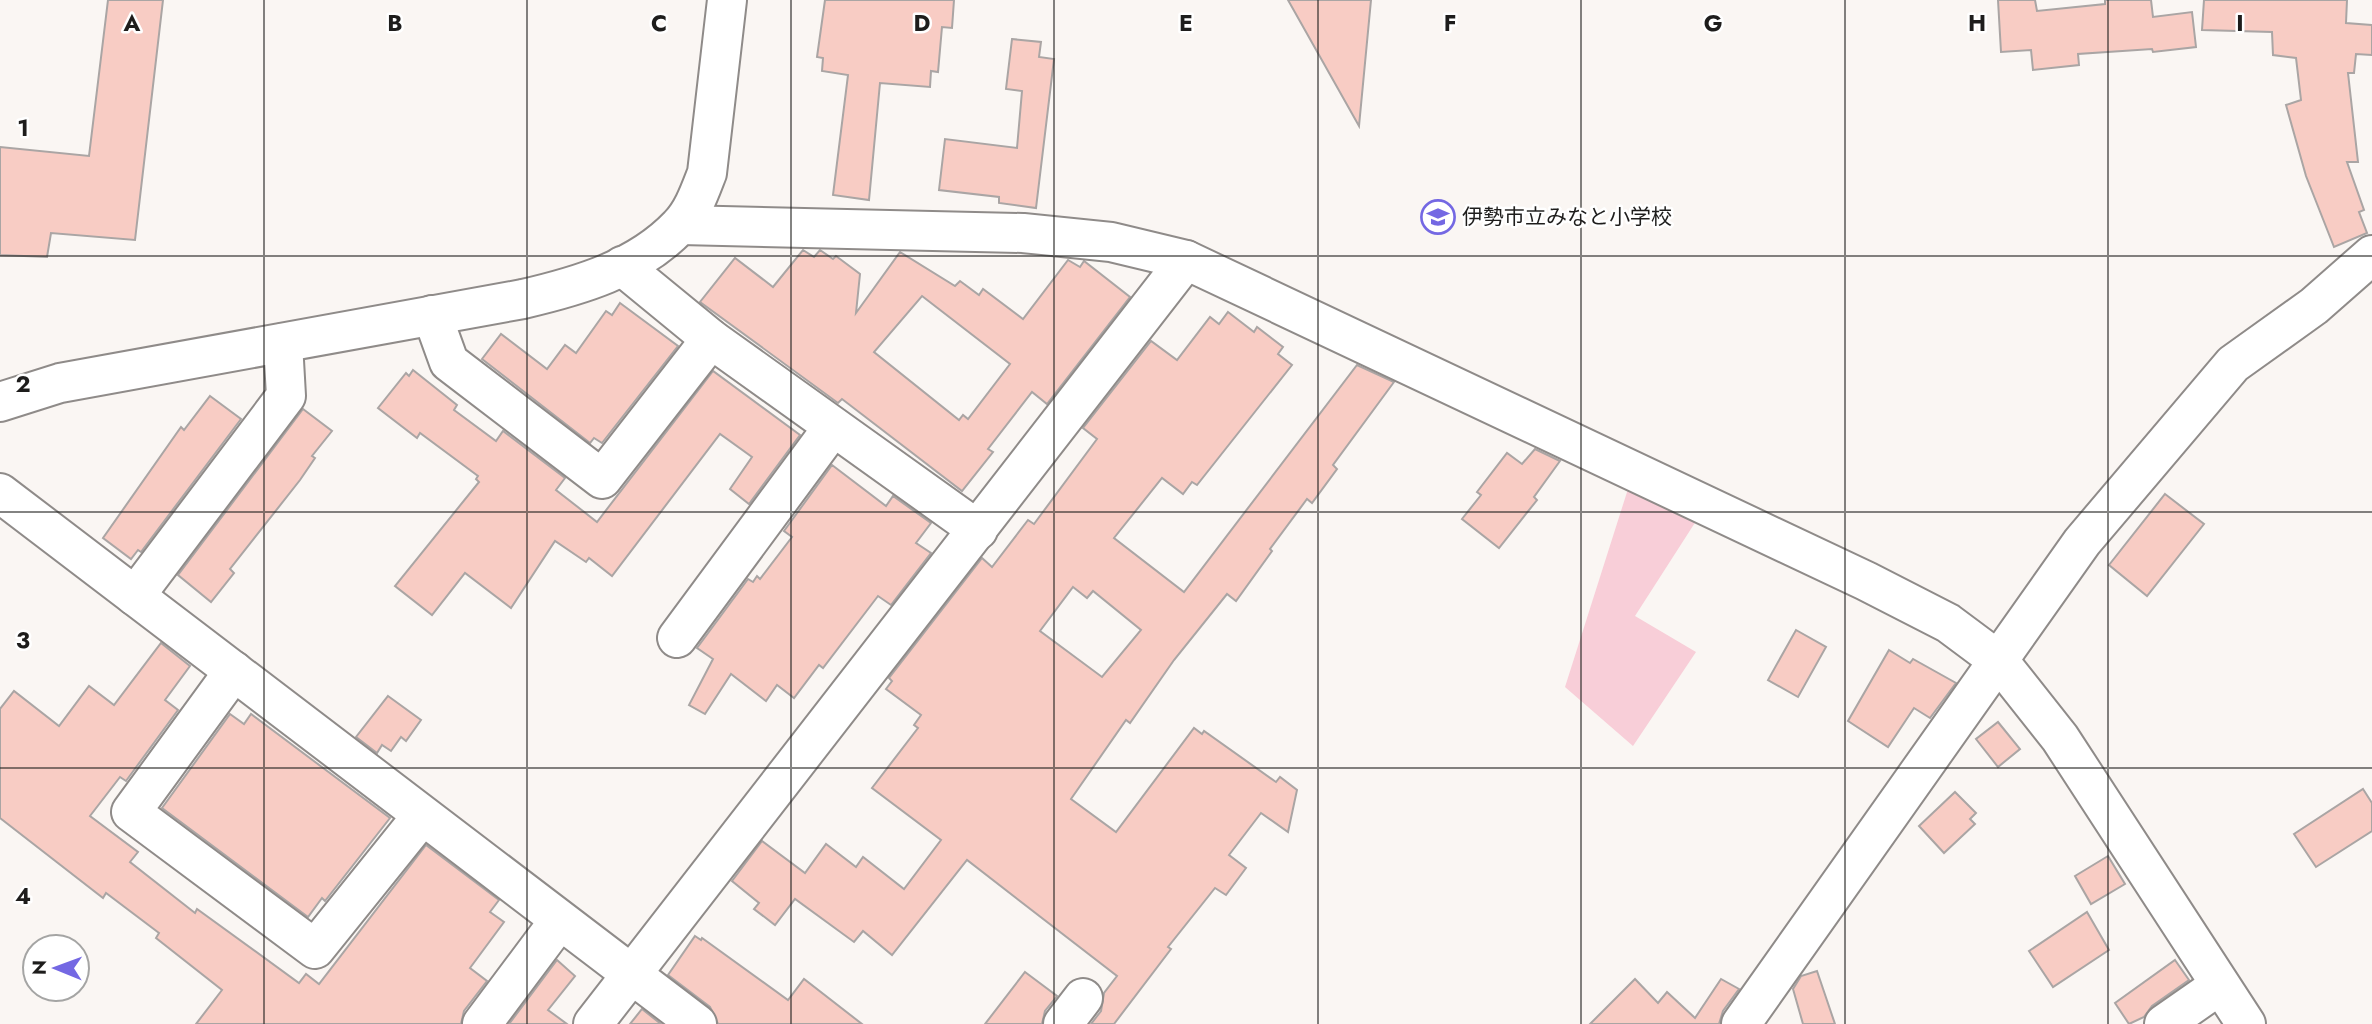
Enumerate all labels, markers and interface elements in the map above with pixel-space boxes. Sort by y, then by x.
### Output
text: A [123,6,141,40]
text: B [387,6,403,40]
text: C [651,6,667,40]
text: D [914,6,931,40]
text: E [1179,6,1193,40]
text: F [1444,6,1456,40]
text: G [1704,6,1722,40]
text: H [1968,6,1986,40]
text: I [2236,6,2244,40]
text: 1 [17,111,29,145]
school or university icon: 伊勢市立みなと小学校 [1419,198,1457,236]
place label: 伊勢市立みなと小学校 [1462,202,1672,232]
text: 2 [15,367,31,401]
text: 3 [16,623,30,657]
text: 4 [15,879,31,913]
north arrow [21,933,91,1003]
text: N [26,960,53,975]

